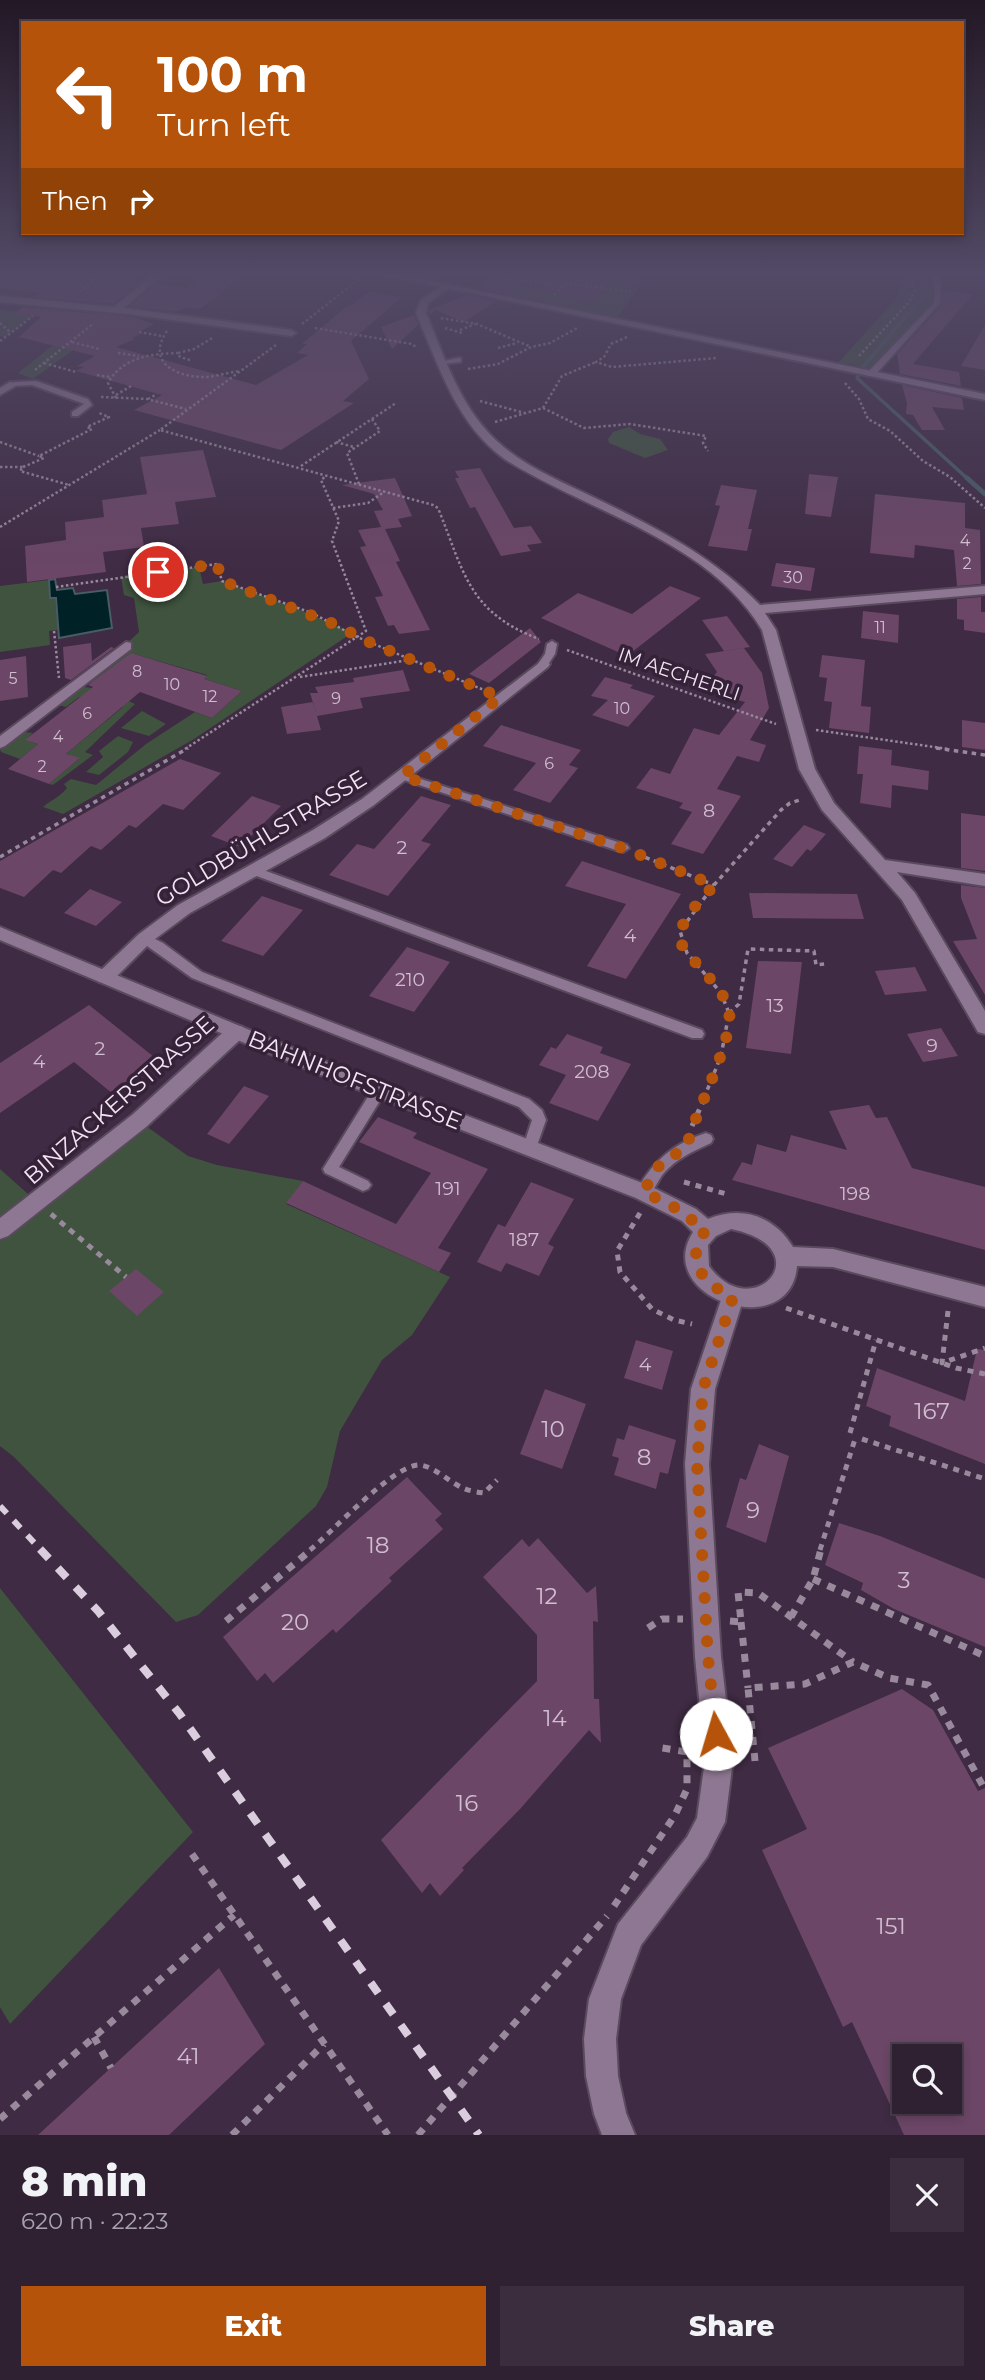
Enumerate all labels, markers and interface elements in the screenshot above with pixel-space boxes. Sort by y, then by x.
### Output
text: 100 m [157,45,308,104]
icon: left [42,49,133,140]
text: Turn left [157,105,291,144]
icon: right [122,182,160,220]
text: Then [42,185,108,217]
house number: 4 [960,531,971,550]
pin [128,542,188,602]
icon: arrive [139,553,177,591]
house number: 2 [962,554,972,573]
house number: 30 [783,568,803,587]
house number: 11 [874,618,886,637]
street label: IM AECHERLI [615,642,743,706]
house number: 8 [132,662,142,681]
house number: 5 [8,669,18,688]
house number: 10 [164,675,180,694]
house number: 12 [203,687,217,706]
house number: 9 [331,689,341,708]
house number: 10 [614,699,630,718]
house number: 6 [82,704,92,723]
house number: 4 [53,727,64,746]
house number: 6 [544,754,554,773]
house number: 2 [37,757,47,776]
street label: GOLDBÜHLSTRASSE [150,764,372,912]
house number: 8 [703,799,715,822]
house number: 2 [397,836,408,859]
house number: 4 [624,924,637,947]
house number: 210 [395,968,425,991]
house number: 13 [766,994,784,1017]
street label: BINZACKERSTRASSE [18,1010,220,1190]
street label: BAHNHOFSTRASSE [244,1024,466,1136]
house number: 9 [926,1034,938,1057]
house number: 2 [95,1037,106,1060]
house number: 4 [33,1050,46,1073]
house number: 208 [574,1060,610,1083]
house number: 191 [435,1177,461,1200]
house number: 198 [840,1182,870,1205]
house number: 187 [509,1228,539,1251]
house number: 4 [639,1353,652,1376]
house number: 167 [914,1397,950,1425]
house number: 10 [541,1415,565,1443]
house number: 8 [637,1443,651,1471]
house number: 9 [746,1496,760,1524]
house number: 18 [367,1531,389,1559]
house number: 3 [898,1566,910,1594]
house number: 12 [536,1582,558,1610]
house number: 20 [281,1608,309,1636]
position arrow [679,1697,753,1771]
house number: 14 [543,1704,567,1732]
house number: 16 [456,1789,478,1817]
house number: 151 [876,1912,906,1940]
house number: 41 [177,2042,199,2070]
map controls [892,2044,962,2114]
button: search [892,2044,962,2114]
text: 8 min [21,2155,148,2207]
button: close [890,2158,964,2232]
text: 620 m · 22:23 [21,2207,169,2235]
button: Exit [21,2286,486,2366]
button: Share [500,2286,964,2366]

